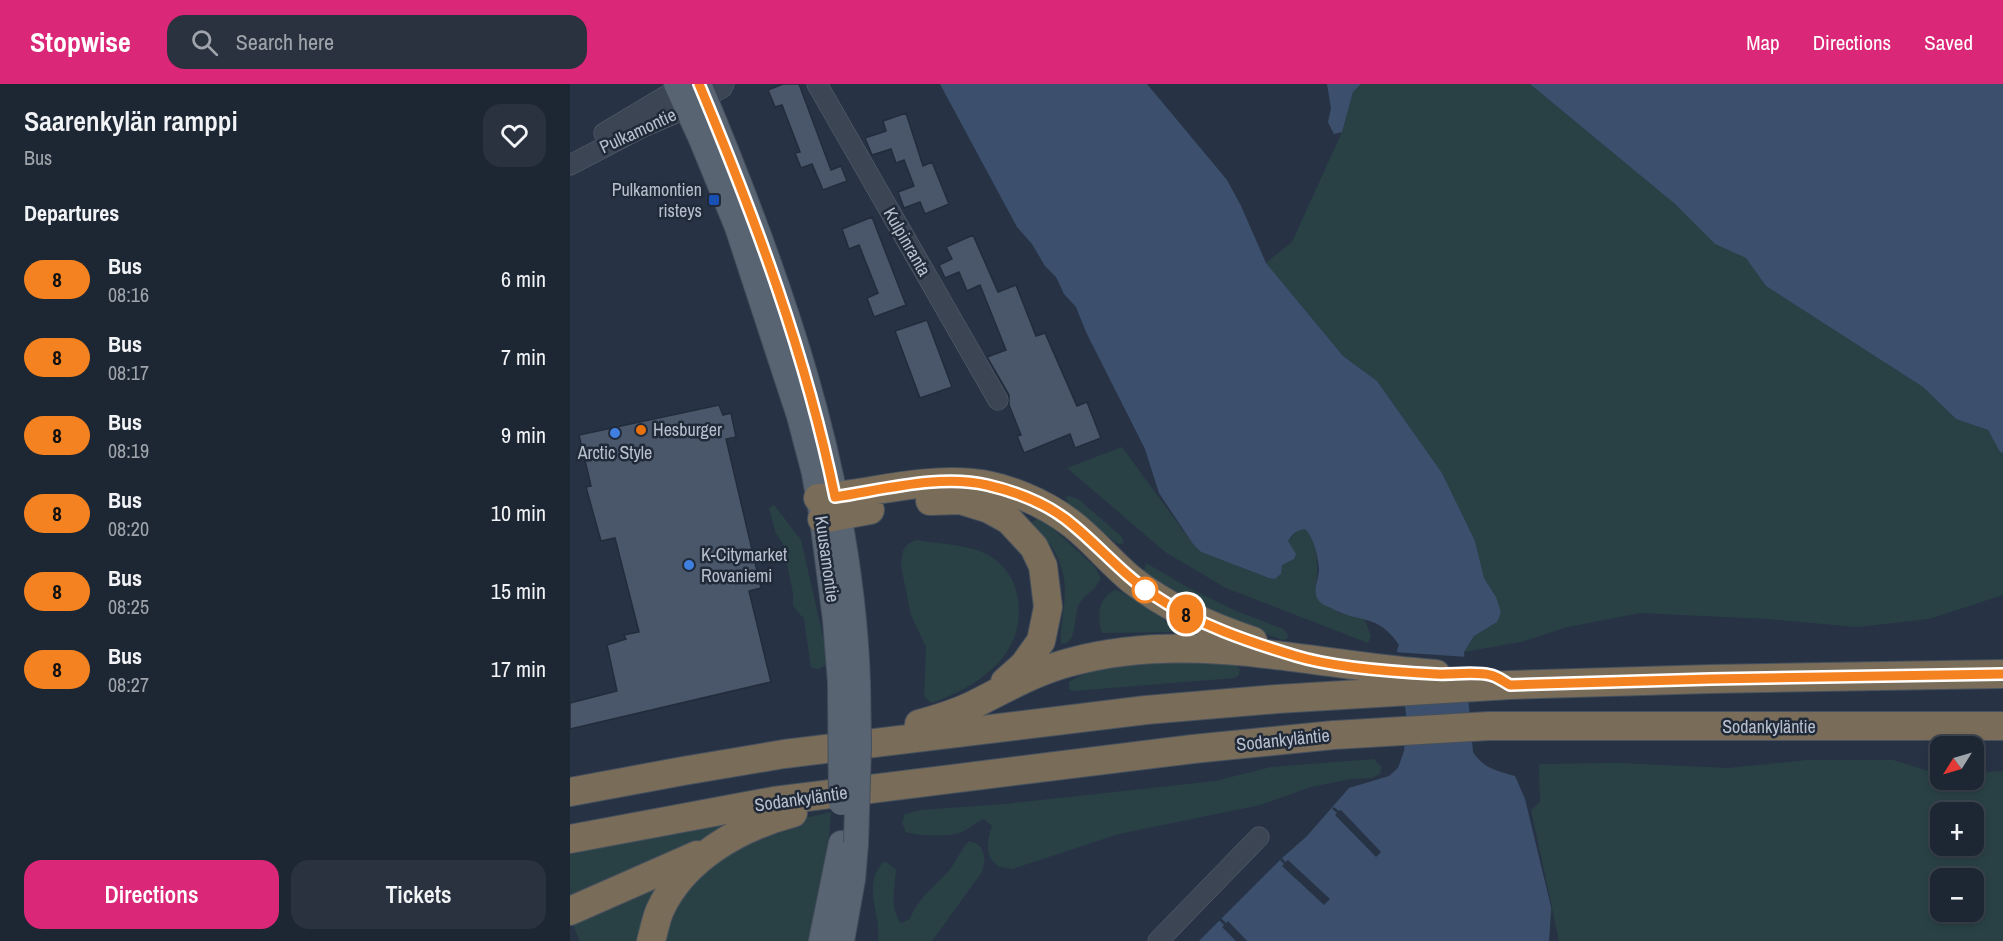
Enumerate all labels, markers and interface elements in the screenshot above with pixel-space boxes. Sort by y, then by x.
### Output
search box [167,15,587,69]
text: Stopwise [30,23,131,61]
icon: search [188,26,221,59]
text: Search here [236,27,334,57]
text: Map [1746,28,1780,57]
text: Directions [1813,28,1891,57]
text: Saved [1924,28,1973,57]
text: Saarenkylän ramppi [24,102,238,140]
street label: Pulkamontie [595,102,680,159]
button: heart [483,104,546,167]
text: Bus [24,144,52,171]
place label: Pulkamontien risteys [612,177,702,223]
marker: Pulkamontien risteys [707,193,721,207]
text: Departures [24,198,119,228]
street label: Kulpinranta [878,203,937,281]
text: Bus [108,251,142,281]
text: 6 min [501,264,546,294]
text: 8 [52,265,62,294]
text: 08:16 [108,281,149,308]
text: Bus [108,329,142,359]
text: 7 min [501,342,546,372]
text: 8 [52,343,62,372]
text: 08:17 [108,359,149,386]
text: Bus [108,407,142,437]
place label: Hesburger [653,417,722,442]
text: 9 min [501,420,546,450]
text: 8 [52,421,62,450]
marker: Hesburger [634,423,648,437]
marker: Arctic Style [608,426,622,440]
text: 08:19 [108,437,149,464]
place label: Arctic Style [577,440,652,465]
text: Bus [108,485,142,515]
text: 10 min [491,498,546,528]
text: 8 [52,499,62,528]
street label: Kuusamontie [809,514,846,604]
text: 08:20 [108,515,149,542]
place label: K-Citymarket Rovaniemi [701,542,787,588]
marker: K-Citymarket Rovaniemi [682,558,696,572]
text: Bus [108,563,142,593]
text: 15 min [491,576,546,606]
text: 8 [52,577,62,606]
unlabelled marker [1132,577,1158,603]
text: 08:25 [108,593,149,620]
line badge: 8 [1166,594,1206,634]
text: 8 [1181,600,1191,629]
text: Bus [108,641,142,671]
text: 17 min [491,654,546,684]
text: 8 [52,655,62,684]
text: 08:27 [108,671,149,698]
street label: Sodankyläntie [1722,714,1816,739]
street label: Sodankyläntie [1235,722,1331,757]
north arrow [1930,736,1984,790]
map controls [1930,736,1984,922]
street label: Sodankyläntie [753,780,849,817]
button: + [1930,802,1984,856]
button: Directions [24,860,279,929]
button: Tickets [291,860,546,929]
button: − [1930,868,1984,922]

